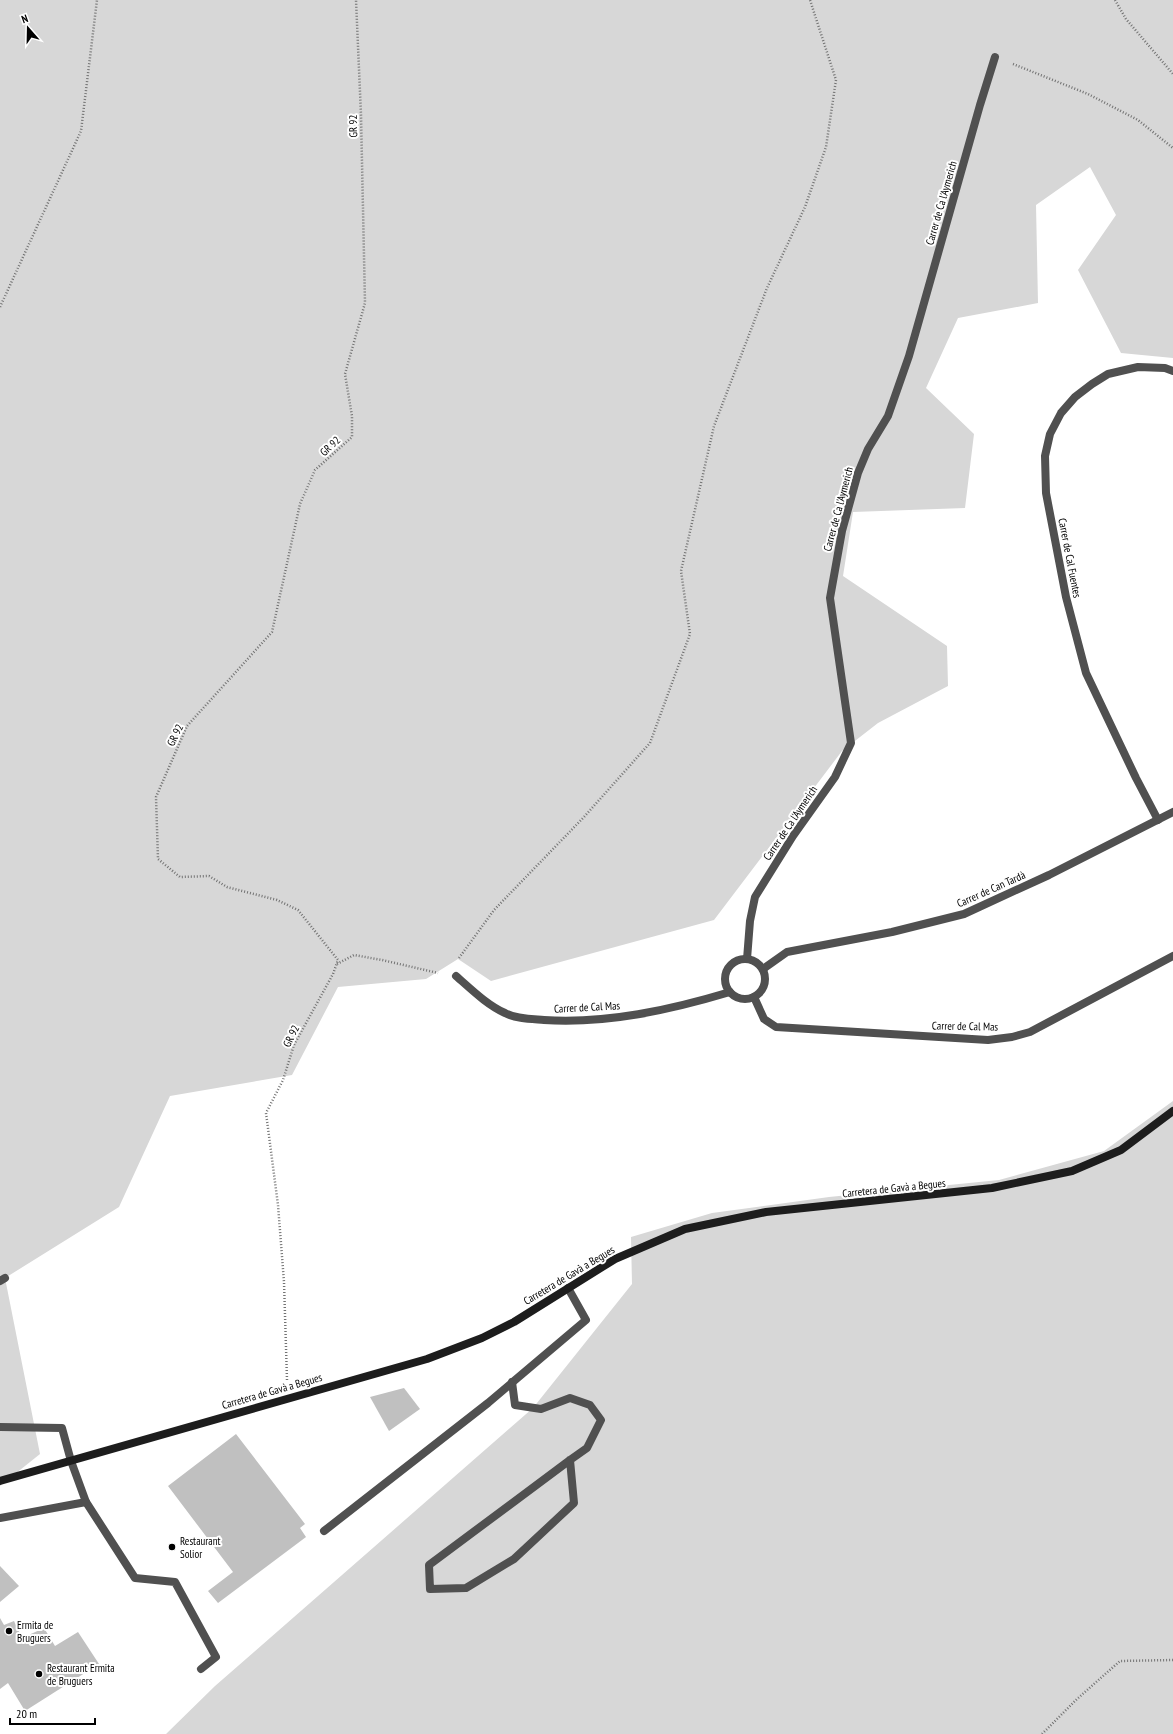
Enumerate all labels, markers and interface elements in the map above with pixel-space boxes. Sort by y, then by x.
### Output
north arrow [8,8,48,48]
text: N [19,11,30,26]
street label: GR 92 [346,114,360,138]
street label: Carrer de Ca l'Aymerich [922,159,960,247]
street label: GR 92 [317,433,343,459]
street label: Carrer de Ca l'Aymerich [820,465,856,553]
street label: Carrer de Cal Fuentes [1055,517,1085,599]
street label: GR 92 [164,722,186,748]
street label: Carrer de Ca l'Aymerich [760,783,820,863]
street label: Carrer de Can Tardà [955,868,1027,910]
street label: Carrer de Cal Mas [554,998,621,1016]
street label: Carrer de Cal Mas [932,1018,998,1034]
street label: GR 92 [280,1023,302,1049]
street label: Carretera de Gavà a Begues [842,1176,947,1200]
street label: Carretera de Gavà a Begues [521,1242,617,1308]
street label: Carretera de Gavà a Begues [220,1370,324,1412]
place label: Restaurant Solior [180,1534,221,1561]
marker: Restaurant Solior [167,1542,177,1552]
place label: Ermita de Bruguers [17,1618,54,1645]
marker: Ermita de Bruguers [4,1626,14,1636]
place label: Restaurant Ermita de Bruguers [47,1661,115,1688]
marker: Restaurant Ermita de Bruguers [34,1669,44,1679]
scale bar [10,1700,95,1726]
text: 20 m [16,1706,37,1721]

